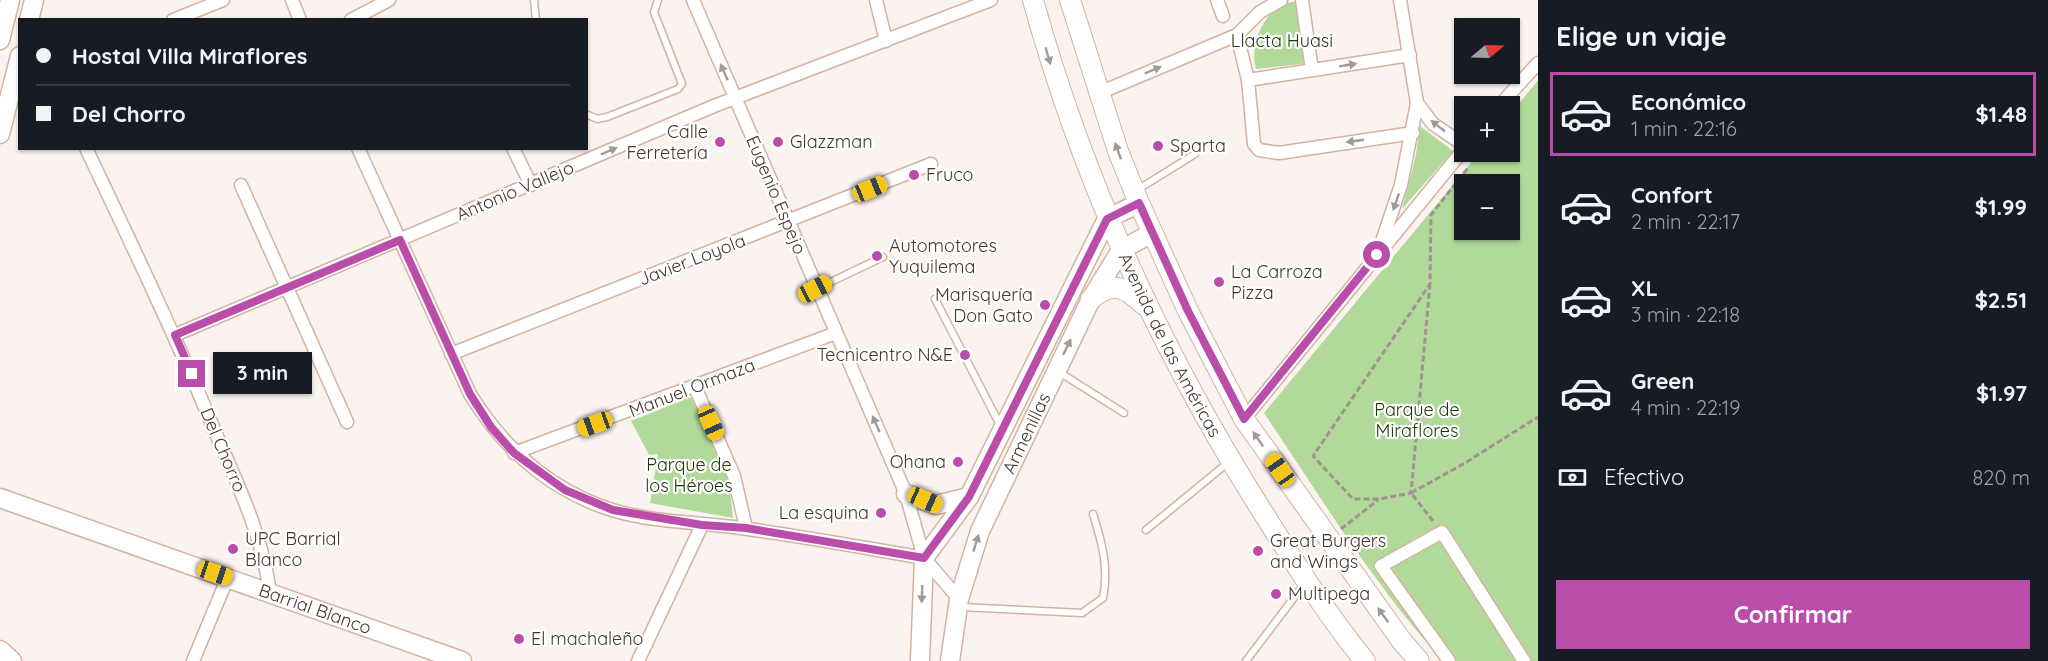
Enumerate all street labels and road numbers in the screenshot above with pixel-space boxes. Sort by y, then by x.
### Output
street label: Eugenio Espejo [741,132,812,258]
street label: Antonio Vallejo [452,155,577,226]
street label: Javier Loyola [635,229,749,290]
street label: Avenida de las Américas [1114,249,1227,441]
street label: Manuel Ormaza [625,353,758,422]
street label: Armenillas [997,389,1055,477]
street label: Del Chorro [195,404,252,495]
street label: Barrial Blanco [256,578,374,639]

